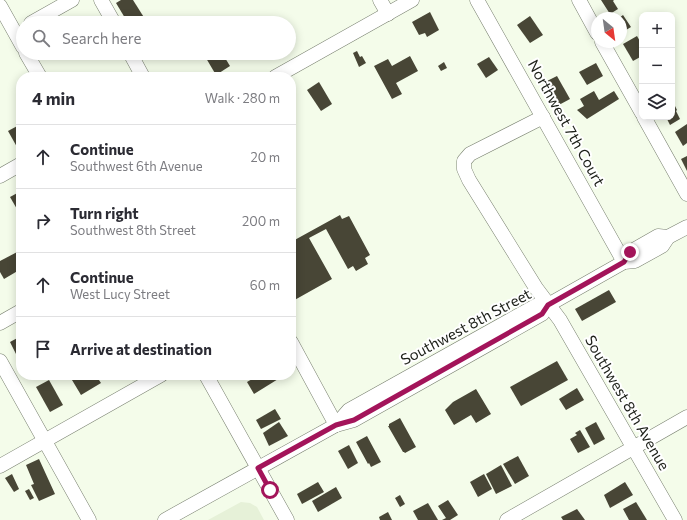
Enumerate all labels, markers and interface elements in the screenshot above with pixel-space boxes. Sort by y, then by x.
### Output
north arrow [591,12,627,48]
map controls [639,12,675,120]
button: + [639,12,675,48]
search box [16,16,296,60]
icon: search [30,27,52,49]
text: Search here [62,29,141,47]
button: − [639,48,675,84]
street label: Northwest 7th Court [525,56,609,189]
button: layers [639,84,675,120]
text: 4 min [32,88,75,109]
text: Walk · 280 m [205,90,280,106]
text: Continue [70,140,134,158]
icon: ahead [32,146,54,168]
text: 20 m [251,149,280,165]
text: Southwest 6th Avenue [70,158,203,174]
text: Turn right [70,204,139,222]
icon: right [32,210,54,232]
text: 200 m [242,213,280,229]
text: Southwest 8th Street [70,222,196,238]
route end [621,243,639,261]
text: Continue [70,268,134,286]
icon: ahead [32,274,54,296]
text: 60 m [250,277,280,293]
street label: Southwest 8th Street [397,284,534,368]
text: West Lucy Street [70,286,170,302]
street label: Southwest 8th Avenue [582,332,674,473]
icon: arrive [32,338,54,360]
text: Arrive at destination [70,340,212,358]
route start [261,481,279,499]

